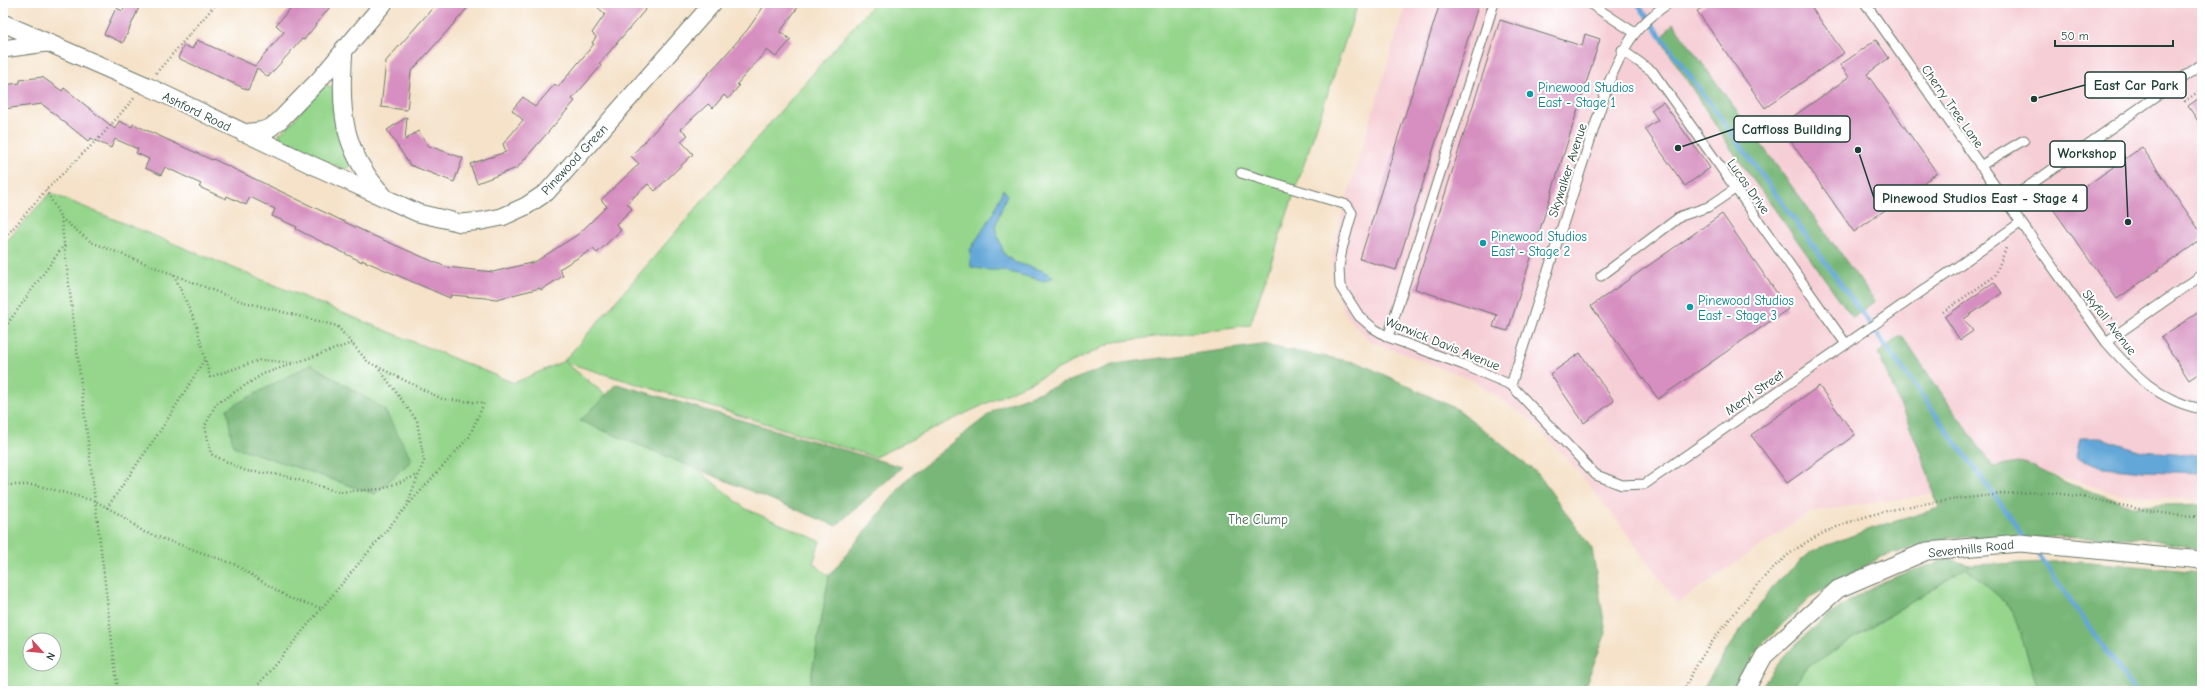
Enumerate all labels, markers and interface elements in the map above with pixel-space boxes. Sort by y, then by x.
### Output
scale bar [2055,22,2173,48]
text: 50 m [2061,29,2089,43]
street label: Cherry Tree Lane [1918,62,1987,151]
callout: East Car Park [2085,72,2186,98]
text: East Car Park [2094,77,2178,94]
place label: Pinewood Studios East - Stage 1 [1538,80,1634,110]
street label: Ashford Road [160,88,233,134]
marker: Pinewood Studios East - Stage 1 [1525,89,1535,99]
callout: Catfloss Building [1734,116,1850,142]
street label: Pinewood Green [538,121,611,198]
street label: Skywalker Avenue [1545,121,1590,219]
text: Catfloss Building [1742,121,1842,138]
callout: Workshop [2050,141,2125,167]
text: Workshop [2058,145,2116,162]
street label: Lucas Drive [1724,156,1773,217]
callout: Pinewood Studios East - Stage 4 [1874,185,2087,211]
text: Pinewood Studios East - Stage 4 [1882,190,2079,207]
place label: Pinewood Studios East - Stage 2 [1491,229,1587,259]
marker: Pinewood Studios East - Stage 2 [1478,238,1488,248]
street label: Skyfall Avenue [2079,287,2140,358]
place label: Pinewood Studios East - Stage 3 [1698,293,1794,323]
marker: Pinewood Studios East - Stage 3 [1685,302,1695,312]
street label: Warwick Davis Avenue [1383,314,1503,374]
street label: Meryl Street [1722,366,1788,418]
park label: The Clump [1228,512,1288,527]
street label: Sevenhills Road [1928,537,2015,560]
north arrow [22,632,62,672]
text: N [43,650,58,662]

